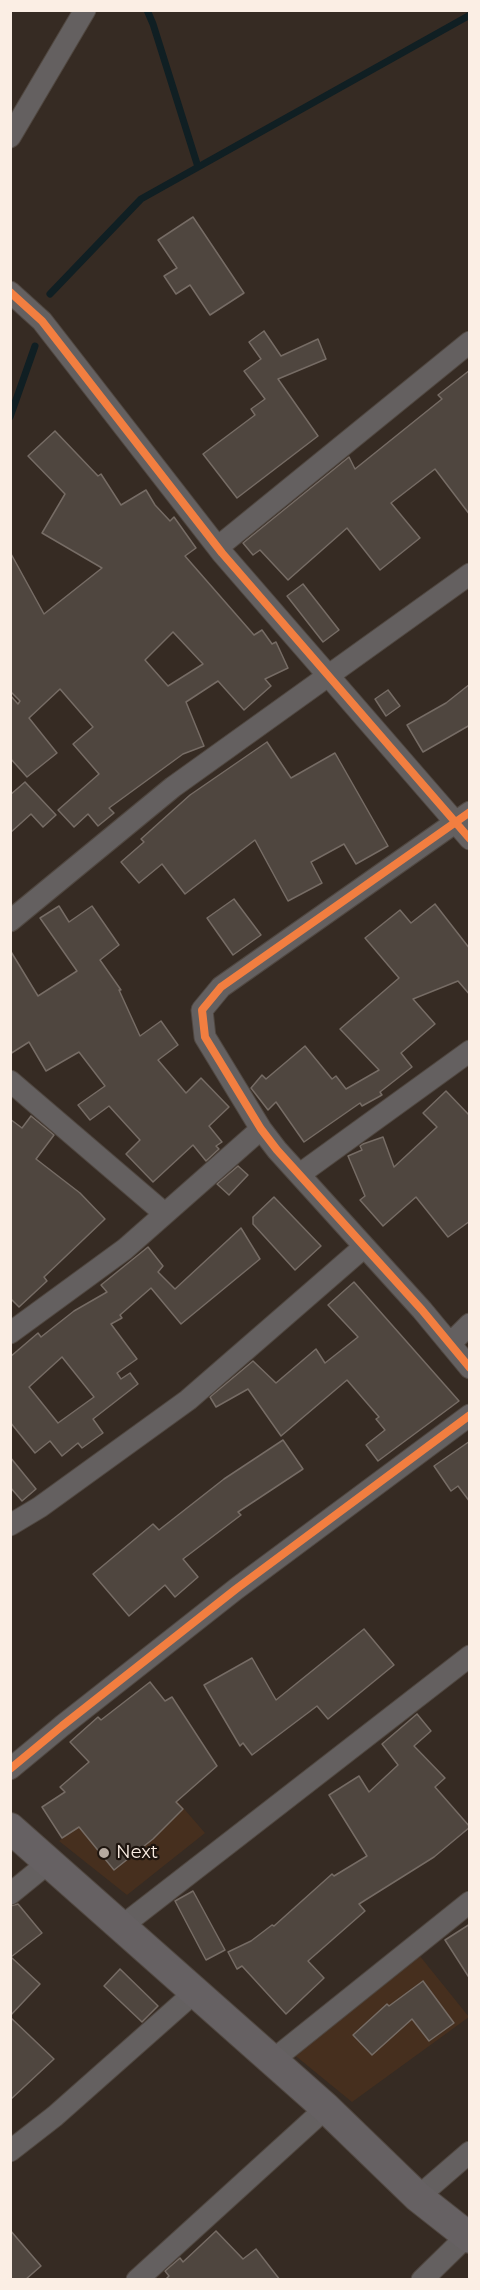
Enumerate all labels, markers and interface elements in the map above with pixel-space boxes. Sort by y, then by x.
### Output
place label: Next [116,1842,158,1864]
marker: Next [97,1846,111,1860]

